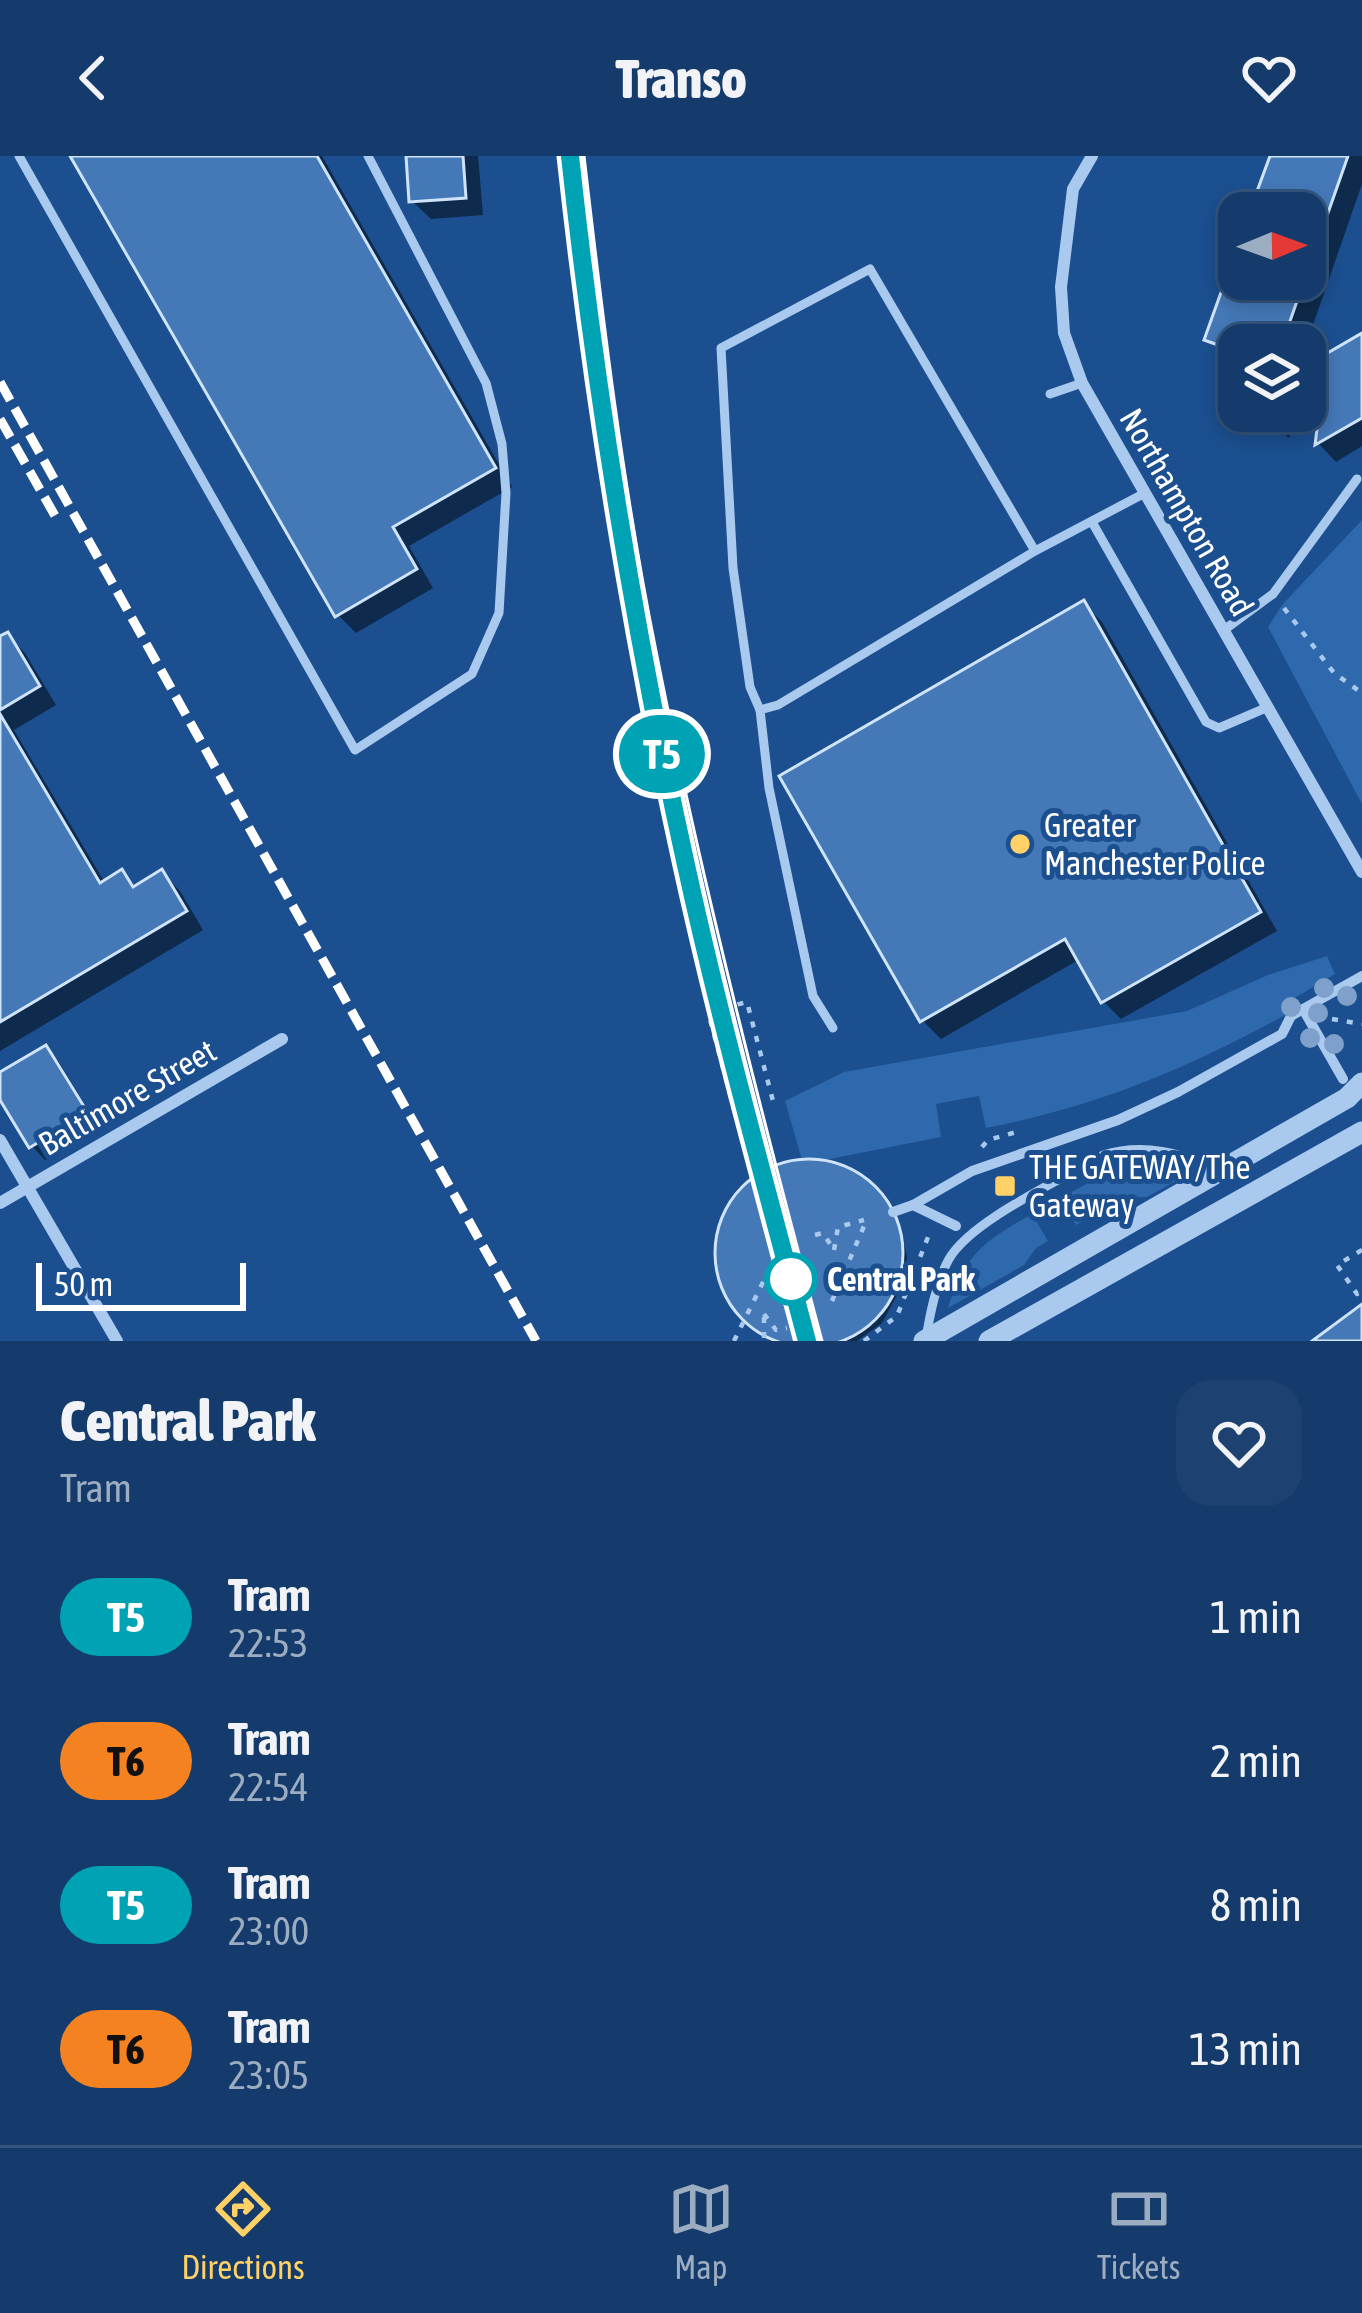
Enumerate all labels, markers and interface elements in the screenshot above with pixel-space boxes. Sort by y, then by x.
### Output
icon: back [60,45,126,111]
icon: heart [1236,45,1302,111]
text: Transo [615,48,747,109]
north arrow [1218,192,1326,300]
map controls [1218,192,1326,432]
button: layers [1218,324,1326,432]
street label: Northampton Road [1112,402,1262,622]
line badge: T5 [608,715,716,793]
text: T5 [643,730,681,778]
place label: Greater Manchester Police [1044,806,1266,882]
marker: Greater Manchester Police [1007,831,1033,857]
street label: Baltimore Street [32,1031,222,1163]
place label: THE GATEWAY/The Gateway [1029,1148,1251,1224]
marker: THE GATEWAY/The Gateway [992,1173,1018,1199]
marker: Central Park [766,1254,816,1304]
scale bar [36,1257,246,1310]
place label: Central Park [827,1260,976,1298]
text: 50 m [54,1265,113,1303]
button: heart [1176,1380,1302,1506]
text: Central Park [60,1388,316,1453]
text: Tram [60,1466,132,1510]
text: Tram [228,1569,311,1621]
text: 1 min [1210,1591,1302,1643]
text: T5 [107,1593,145,1641]
text: 22:53 [228,1621,308,1665]
text: Tram [228,1713,311,1765]
text: 2 min [1210,1735,1302,1787]
text: T6 [107,1737,145,1785]
text: 22:54 [228,1765,308,1809]
text: Tram [228,1857,311,1909]
text: 8 min [1210,1879,1302,1931]
text: T5 [107,1881,145,1929]
text: 23:00 [228,1909,309,1953]
text: Tram [228,2001,311,2053]
text: 13 min [1189,2023,1302,2075]
text: T6 [107,2025,145,2073]
text: 23:05 [228,2053,309,2097]
tab: Directions [182,2176,305,2286]
tab: Map [668,2176,734,2286]
tab: Tickets [1097,2176,1180,2286]

